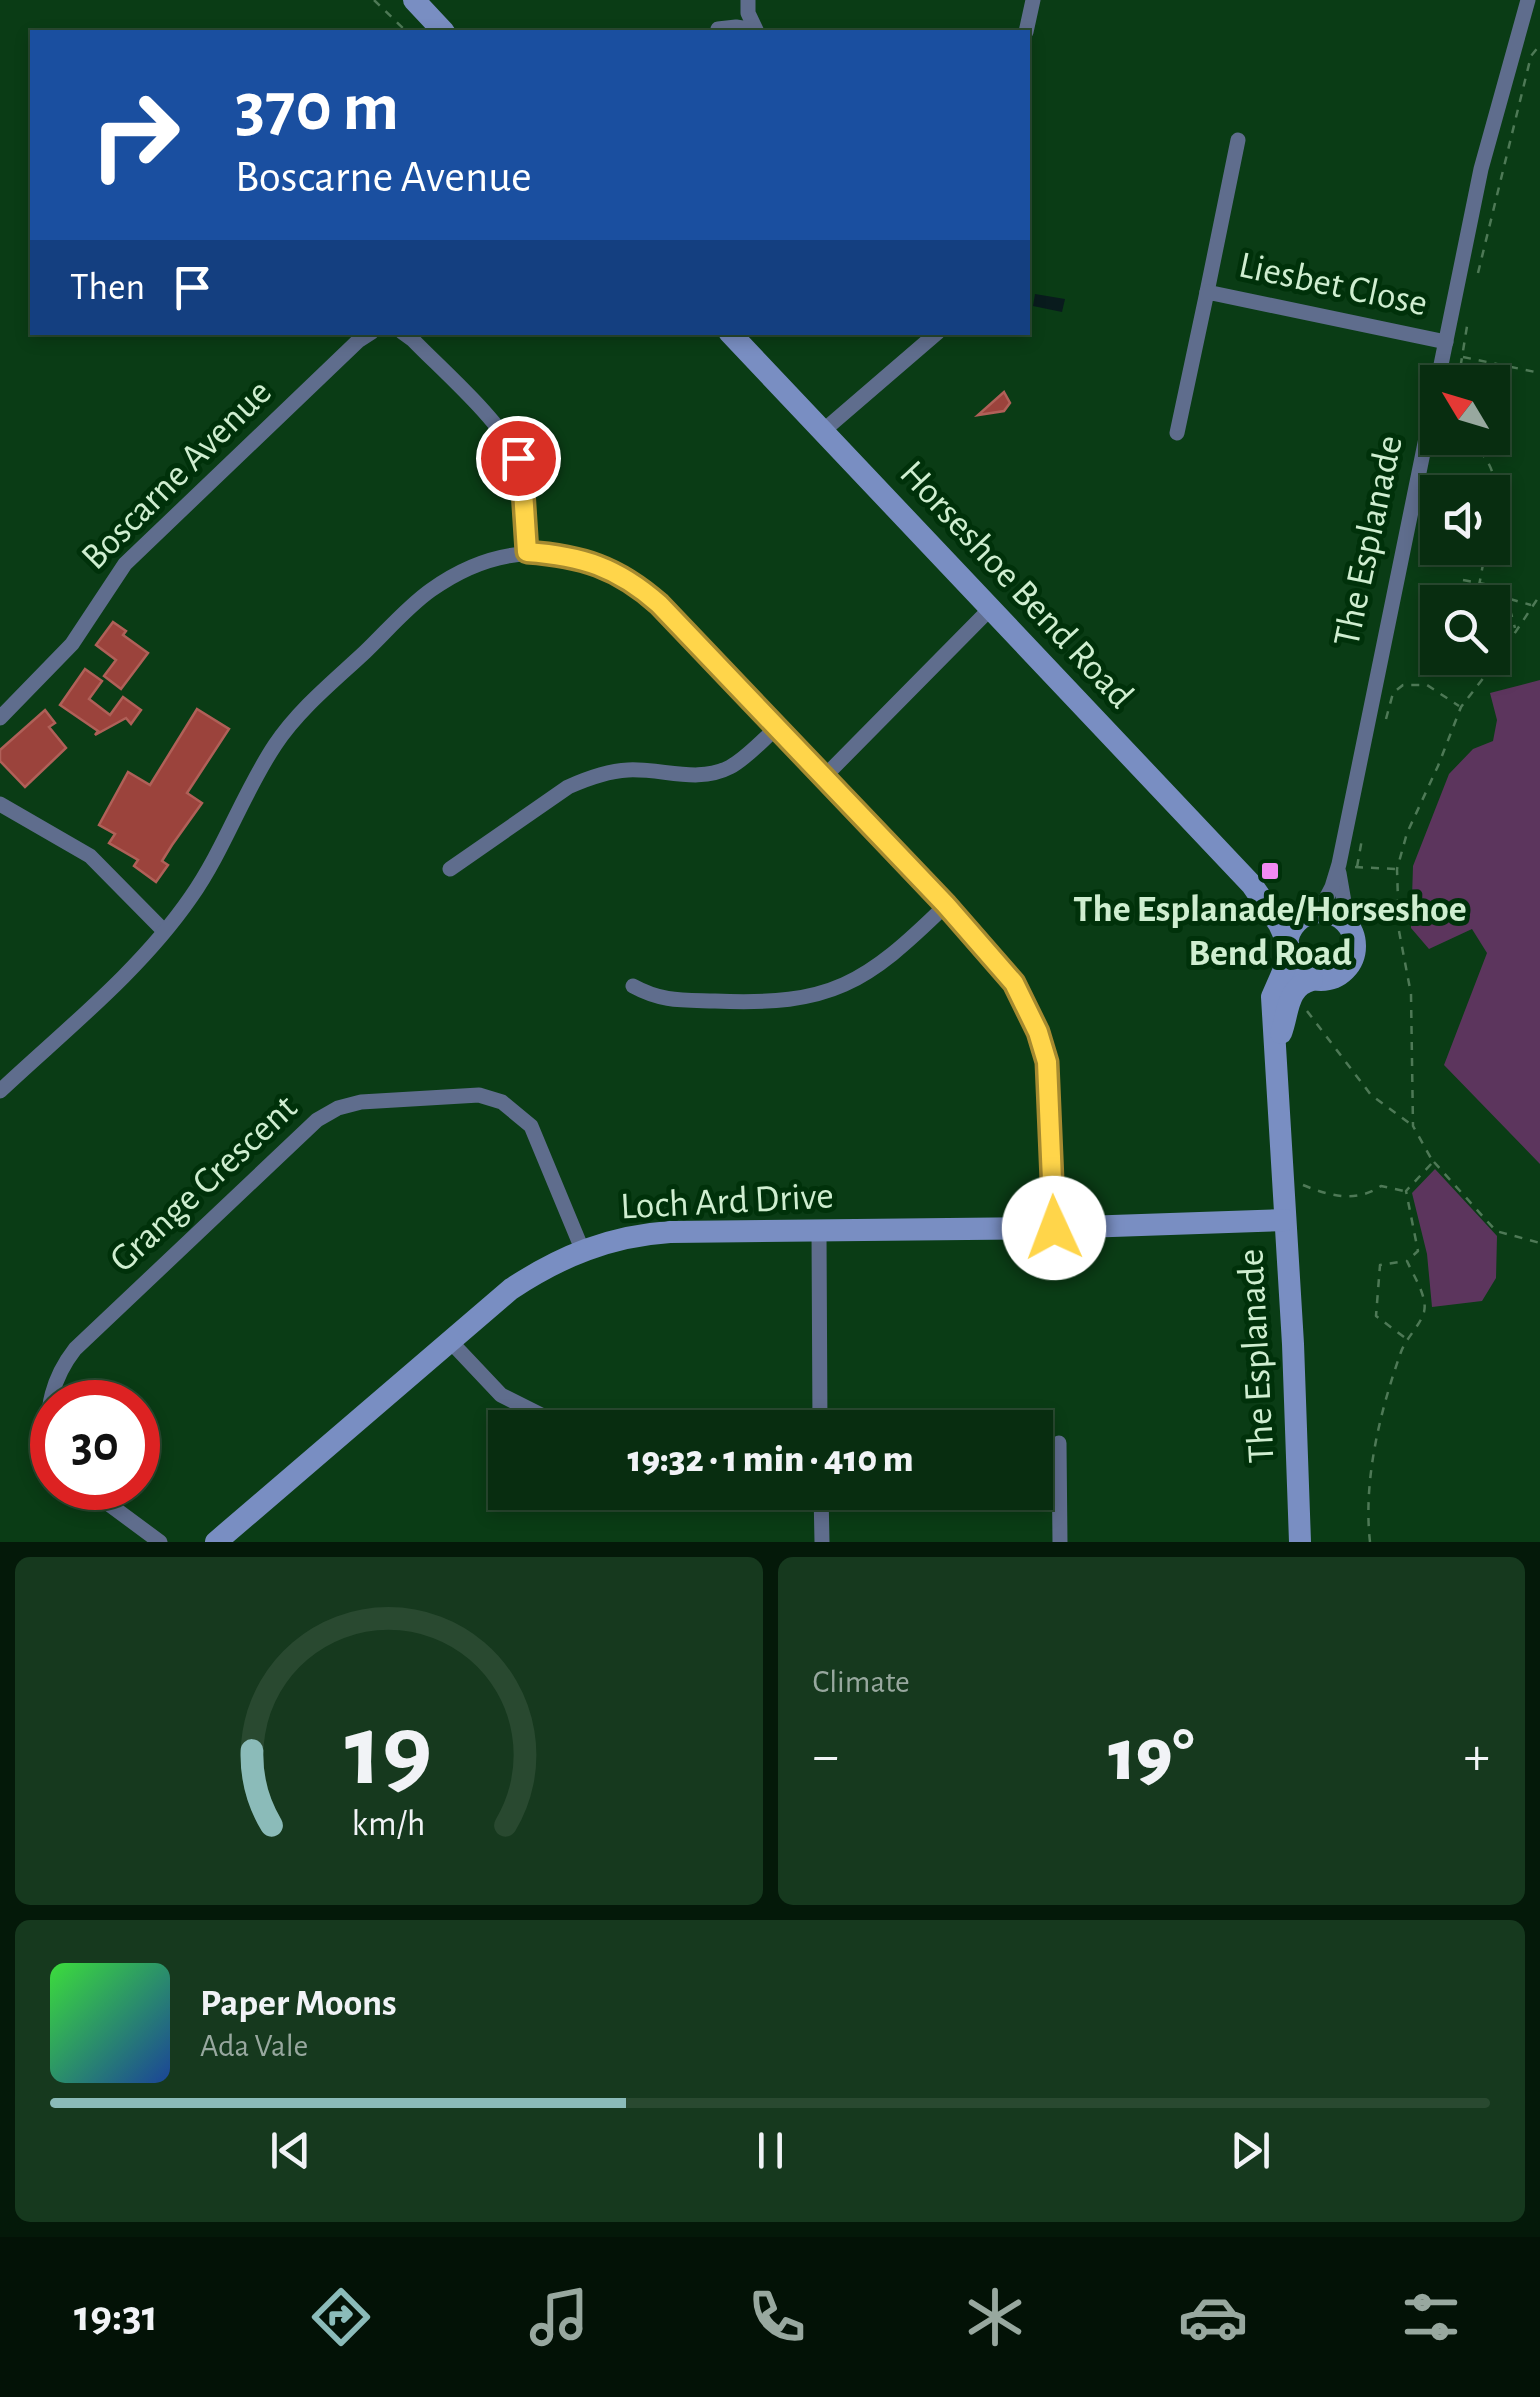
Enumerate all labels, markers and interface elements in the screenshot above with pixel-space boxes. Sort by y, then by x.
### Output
icon: right [70,70,200,200]
text: 370 m [235,73,399,143]
text: Boscarne Avenue [235,155,532,200]
street label: Liesbet Close [1235,247,1431,323]
icon: arrive [165,260,220,315]
text: Then [70,269,145,307]
north arrow [1420,365,1510,455]
map controls [1420,365,1510,675]
street label: Boscarne Avenue [75,373,279,577]
pin [476,416,561,501]
icon: arrive [491,431,546,486]
street label: The Esplanade [1328,432,1410,650]
street label: Horseshoe Bend Road [892,454,1140,716]
button: sound [1420,475,1510,565]
button: search [1420,585,1510,675]
marker: The Esplanade/Horseshoe Bend Road [1259,860,1281,882]
place label: The Esplanade/Horseshoe Bend Road [1073,891,1467,973]
street label: Grange Crescent [103,1088,305,1280]
position arrow [1002,1176,1106,1280]
street label: Loch Ard Drive [619,1177,835,1227]
street label: The Esplanade [1232,1248,1282,1464]
speed limit sign: 30 [30,1380,160,1510]
text: 19:32 · 1 min · 410 m [628,1441,913,1479]
text: Climate [813,1666,910,1698]
text: 19 [345,1700,433,1804]
text: 19° [1108,1719,1194,1794]
text: − [813,1729,839,1784]
text: + [1464,1729,1490,1784]
text: km/h [352,1806,426,1842]
text: Paper Moons [200,1985,397,2023]
text: Ada Vale [200,2030,308,2062]
icon: previous [263,2123,318,2178]
icon: pause [743,2123,798,2178]
icon: next [1223,2123,1278,2178]
icon: directions [306,2282,376,2352]
icon: music [524,2282,594,2352]
icon: phone [742,2282,812,2352]
icon: climate [960,2282,1030,2352]
icon: car [1178,2282,1248,2352]
icon: filters [1396,2282,1466,2352]
text: 19:31 [74,2294,158,2339]

